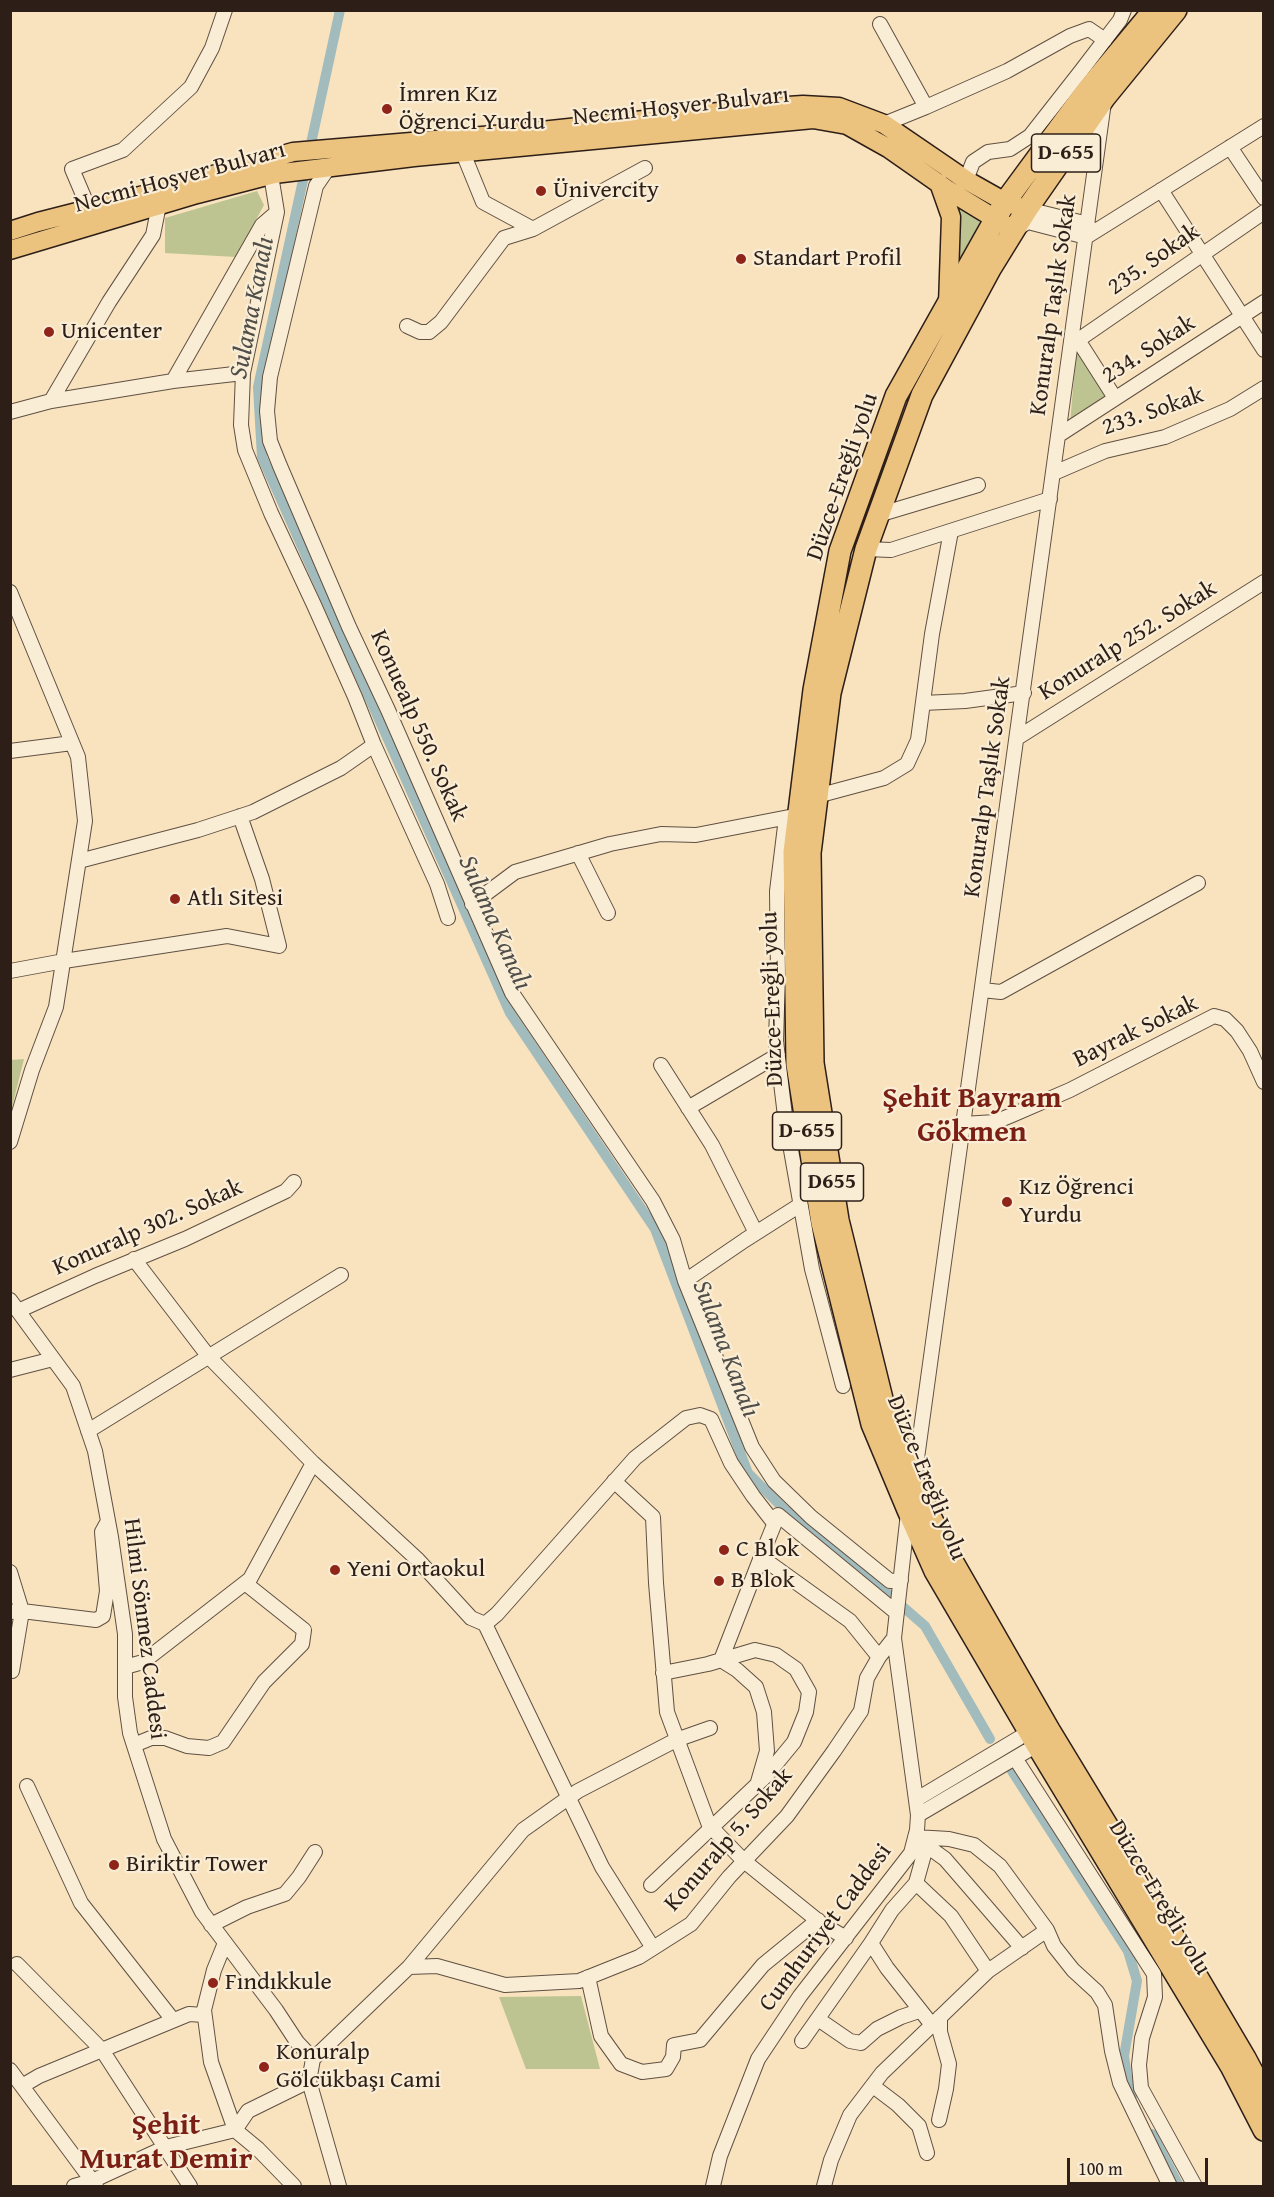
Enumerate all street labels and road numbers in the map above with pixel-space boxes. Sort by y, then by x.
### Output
street label: Necmi Hoşver Bulvarı [571,81,791,133]
road number: D-655 [1032,134,1100,172]
street label: Necmi Hoşver Bulvarı [71,136,289,220]
street label: Konuralp Taşlık Sokak [1024,193,1084,417]
street label: 235. Sokak [1103,218,1205,302]
street label: 234. Sokak [1097,309,1201,391]
street label: 233. Sokak [1098,381,1208,443]
street label: Düzce-Ereğli yolu [801,389,885,565]
street label: Konuralp 252. Sokak [1034,575,1222,707]
street label: Konuealp 550. Sokak [363,626,473,826]
street label: Konuralp Taşlık Sokak [958,675,1018,899]
street label: Düzce-Ereğli yolu [756,911,790,1087]
street label: Bayrak Sokak [1069,989,1203,1075]
road number: D-655 [772,1112,842,1150]
road number: D655 [800,1163,864,1201]
street label: Konuralp 302. Sokak [49,1173,247,1283]
street label: Düzce-Ereğli yolu [880,1391,972,1565]
street label: Hilmi Sönmez Caddesi [116,1517,172,1741]
street label: Konuralp 5. Sokak [659,1762,799,1918]
street label: Düzce-Ereğli yolu [1102,1815,1216,1981]
street label: Cumhuriyet Caddesi [753,1838,899,2018]

